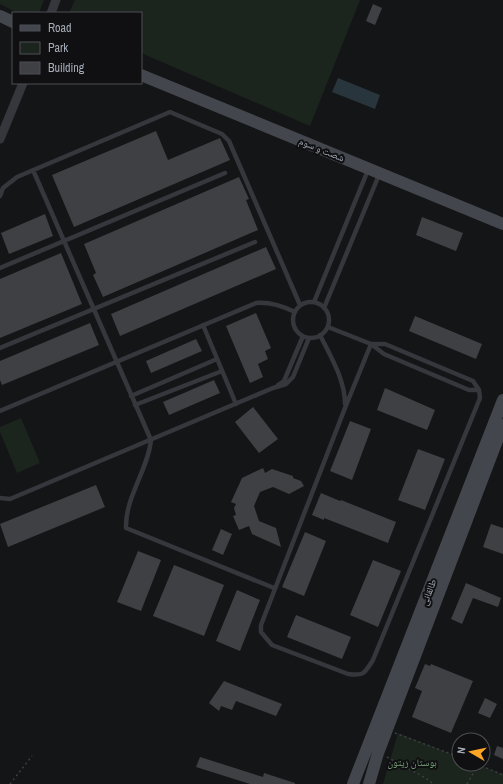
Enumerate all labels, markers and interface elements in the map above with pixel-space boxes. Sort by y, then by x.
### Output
legend [12,12,142,84]
text: Road [48,20,72,36]
text: Park [48,40,68,56]
text: Building [48,60,85,76]
street label: شصت و سوم [297,134,347,166]
street label: طالقانی [418,577,440,607]
north arrow [451,732,491,772]
text: N [454,746,469,755]
park label: بوستان زیتون [387,756,437,769]

